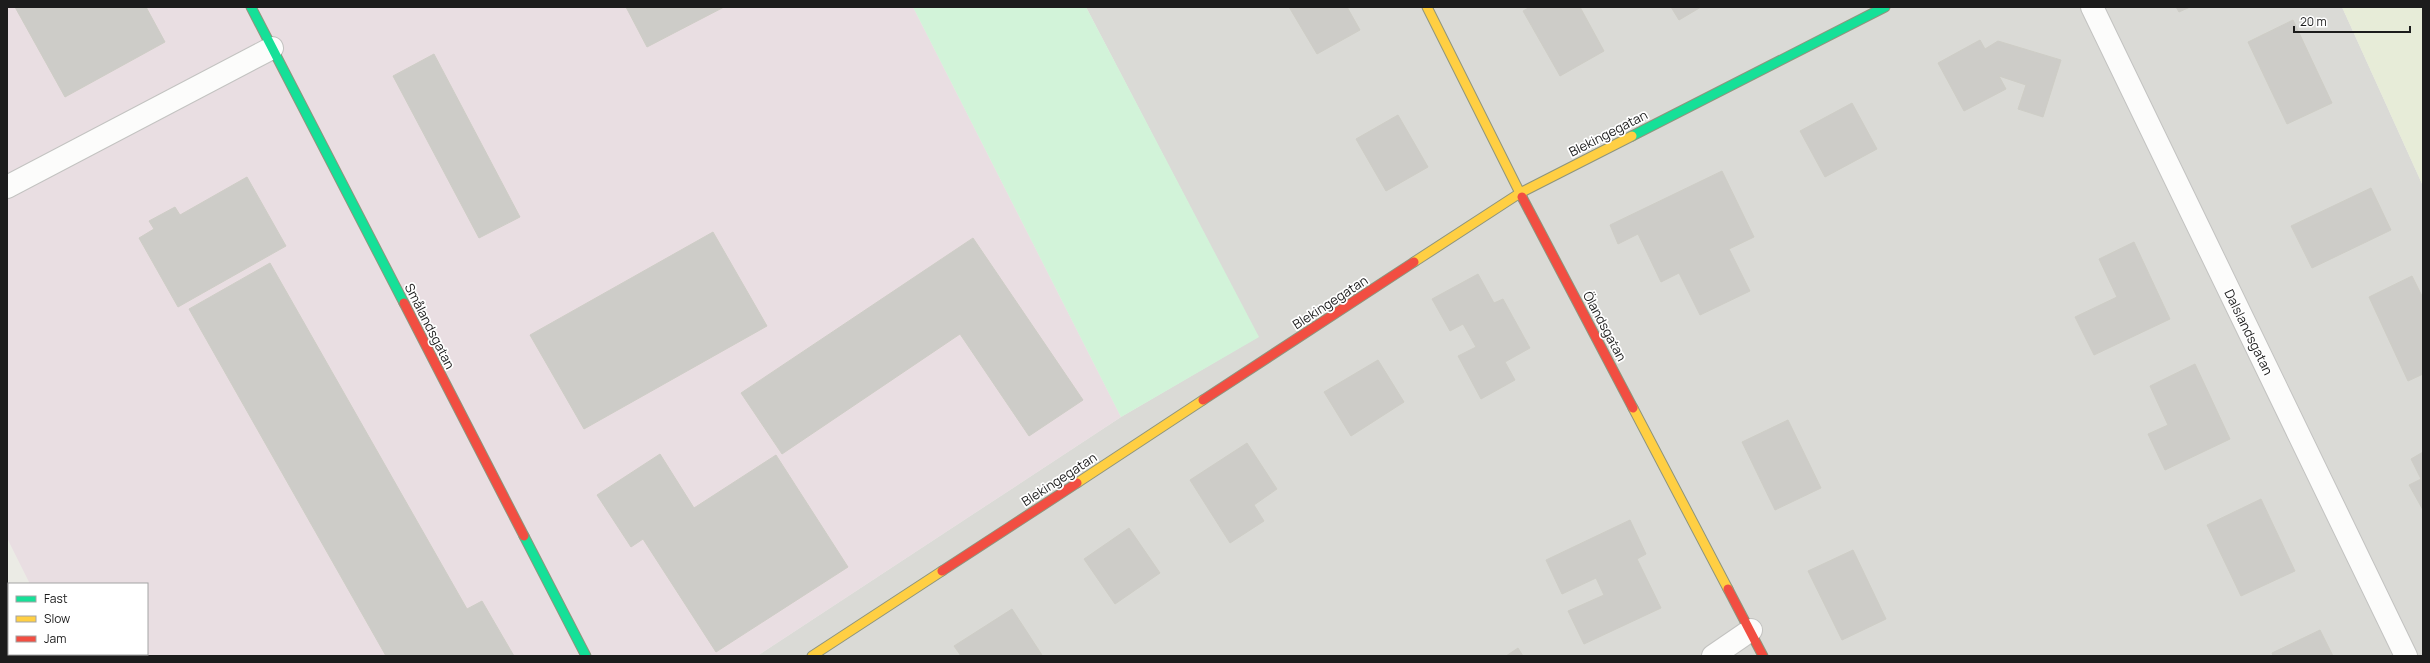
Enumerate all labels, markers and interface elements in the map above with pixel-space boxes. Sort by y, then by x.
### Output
scale bar [2294,8,2410,34]
text: 20 m [2300,13,2327,30]
street label: Blekingegatan [1566,105,1650,161]
street label: Blekingegatan [1289,271,1371,333]
street label: Smålandsgatan [401,280,459,372]
street label: Dalslandsgatan [2220,286,2278,378]
street label: Ölandsgatan [1579,288,1631,364]
street label: Blekingegatan [1018,448,1100,510]
legend [8,583,148,655]
text: Fast [44,590,68,607]
text: Slow [44,610,70,627]
text: Jam [44,630,66,647]

